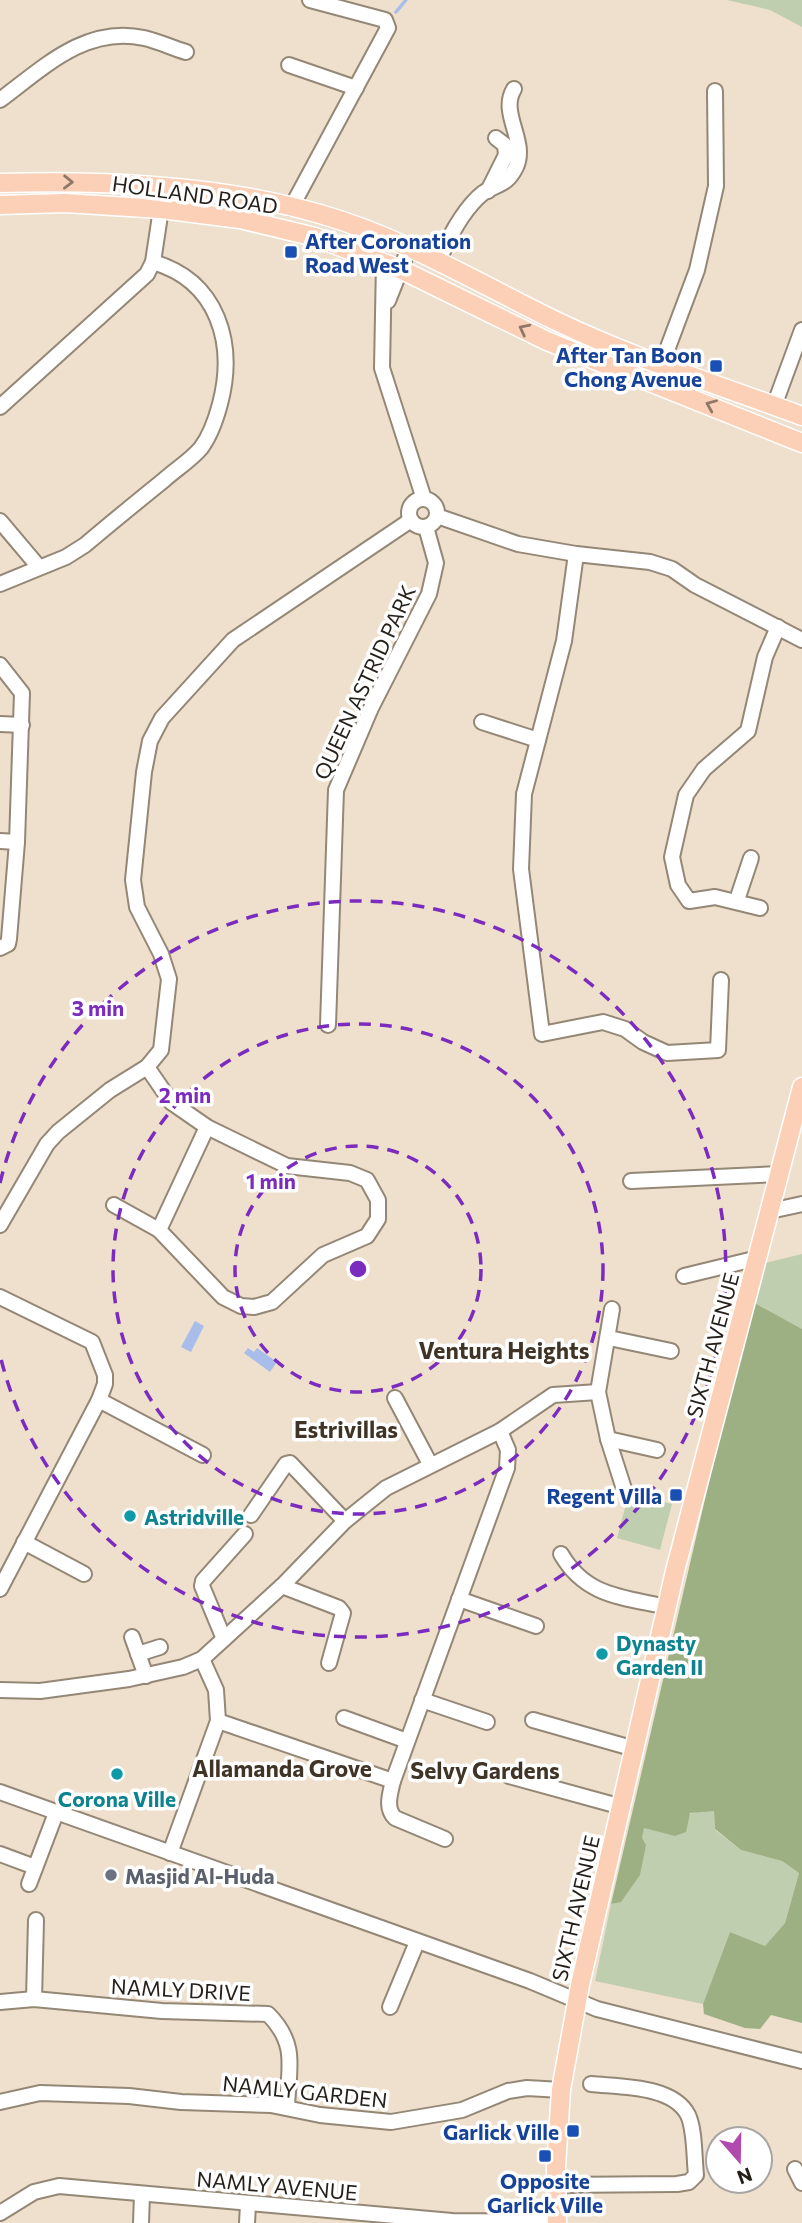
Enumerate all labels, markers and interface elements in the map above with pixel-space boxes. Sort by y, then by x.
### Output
street label: HOLLAND ROAD [111,170,279,218]
one-way arrow [63,174,74,190]
place label: After Coronation Road West [305,228,471,277]
marker: After Coronation Road West [283,244,299,260]
one-way arrow [519,324,531,338]
place label: After Tan Boon Chong Avenue [556,342,702,391]
marker: After Tan Boon Chong Avenue [708,358,724,374]
one-way arrow [706,400,718,414]
street label: QUEEN ASTRID PARK [308,581,420,783]
text: 3 min [72,995,124,1020]
text: 2 min [159,1082,211,1107]
text: 1 min [246,1168,296,1193]
centre of rings [346,1257,370,1281]
street label: SIXTH AVENUE [681,1270,743,1420]
district label: Ventura Heights [419,1336,590,1364]
district label: Estrivillas [294,1415,398,1443]
place label: Regent Villa [546,1483,662,1508]
marker: Regent Villa [668,1487,684,1503]
place label: Astridville [144,1504,244,1529]
marker: Astridville [122,1508,138,1524]
place label: Dynasty Garden II [616,1630,703,1679]
marker: Dynasty Garden II [594,1646,610,1662]
district label: Allamanda Grove [192,1754,372,1782]
district label: Selvy Gardens [410,1756,560,1784]
marker: Corona Ville [109,1766,125,1782]
place label: Corona Ville [58,1786,176,1811]
street label: SIXTH AVENUE [546,1833,604,1983]
place label: Masjid Al-Huda [125,1863,275,1888]
marker: Masjid Al-Huda [103,1867,119,1883]
street label: NAMLY DRIVE [110,1973,252,2005]
street label: NAMLY GARDEN [221,2070,389,2112]
place label: Garlick Ville [443,2119,559,2144]
marker: Garlick Ville [565,2123,581,2139]
north arrow [704,2125,774,2195]
marker: Opposite Garlick Ville [537,2148,553,2164]
text: N [734,2163,756,2190]
street label: NAMLY AVENUE [196,2166,358,2204]
place label: Opposite Garlick Ville [487,2168,603,2217]

